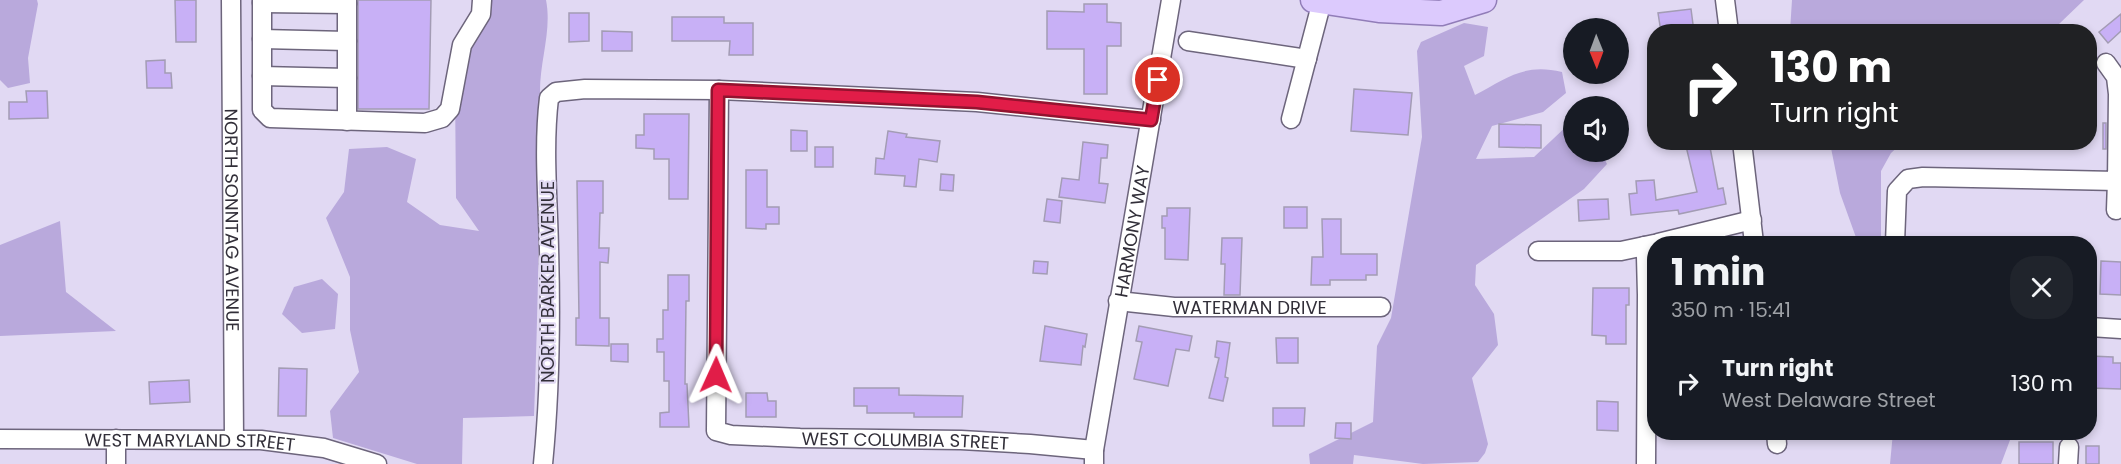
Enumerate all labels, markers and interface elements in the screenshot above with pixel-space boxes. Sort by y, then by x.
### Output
north arrow [1563,18,1629,84]
map controls [1563,18,1629,162]
text: 130 m [1770,38,1892,97]
icon: right [1671,48,1749,126]
pin [1132,54,1183,105]
icon: arrive [1141,63,1174,96]
text: Turn right [1770,94,1899,131]
button: sound [1563,96,1629,162]
street label: NORTH SONNTAG AVENUE [219,108,246,332]
street label: HARMONY WAY [1108,163,1155,299]
street label: NORTH BARKER AVENUE [535,181,560,383]
text: 1 min [1671,247,1765,298]
button: close [2010,256,2073,319]
street label: WATERMAN DRIVE [1173,295,1327,320]
text: 350 m · 15:41 [1671,296,1791,324]
position arrow [684,343,748,407]
text: Turn right [1722,353,1833,384]
icon: right [1671,367,1704,400]
text: 130 m [2011,368,2073,399]
text: West Delaware Street [1722,386,1936,414]
street label: WEST COLUMBIA STREET [802,426,1010,455]
street label: WEST MARYLAND STREET [85,427,297,457]

